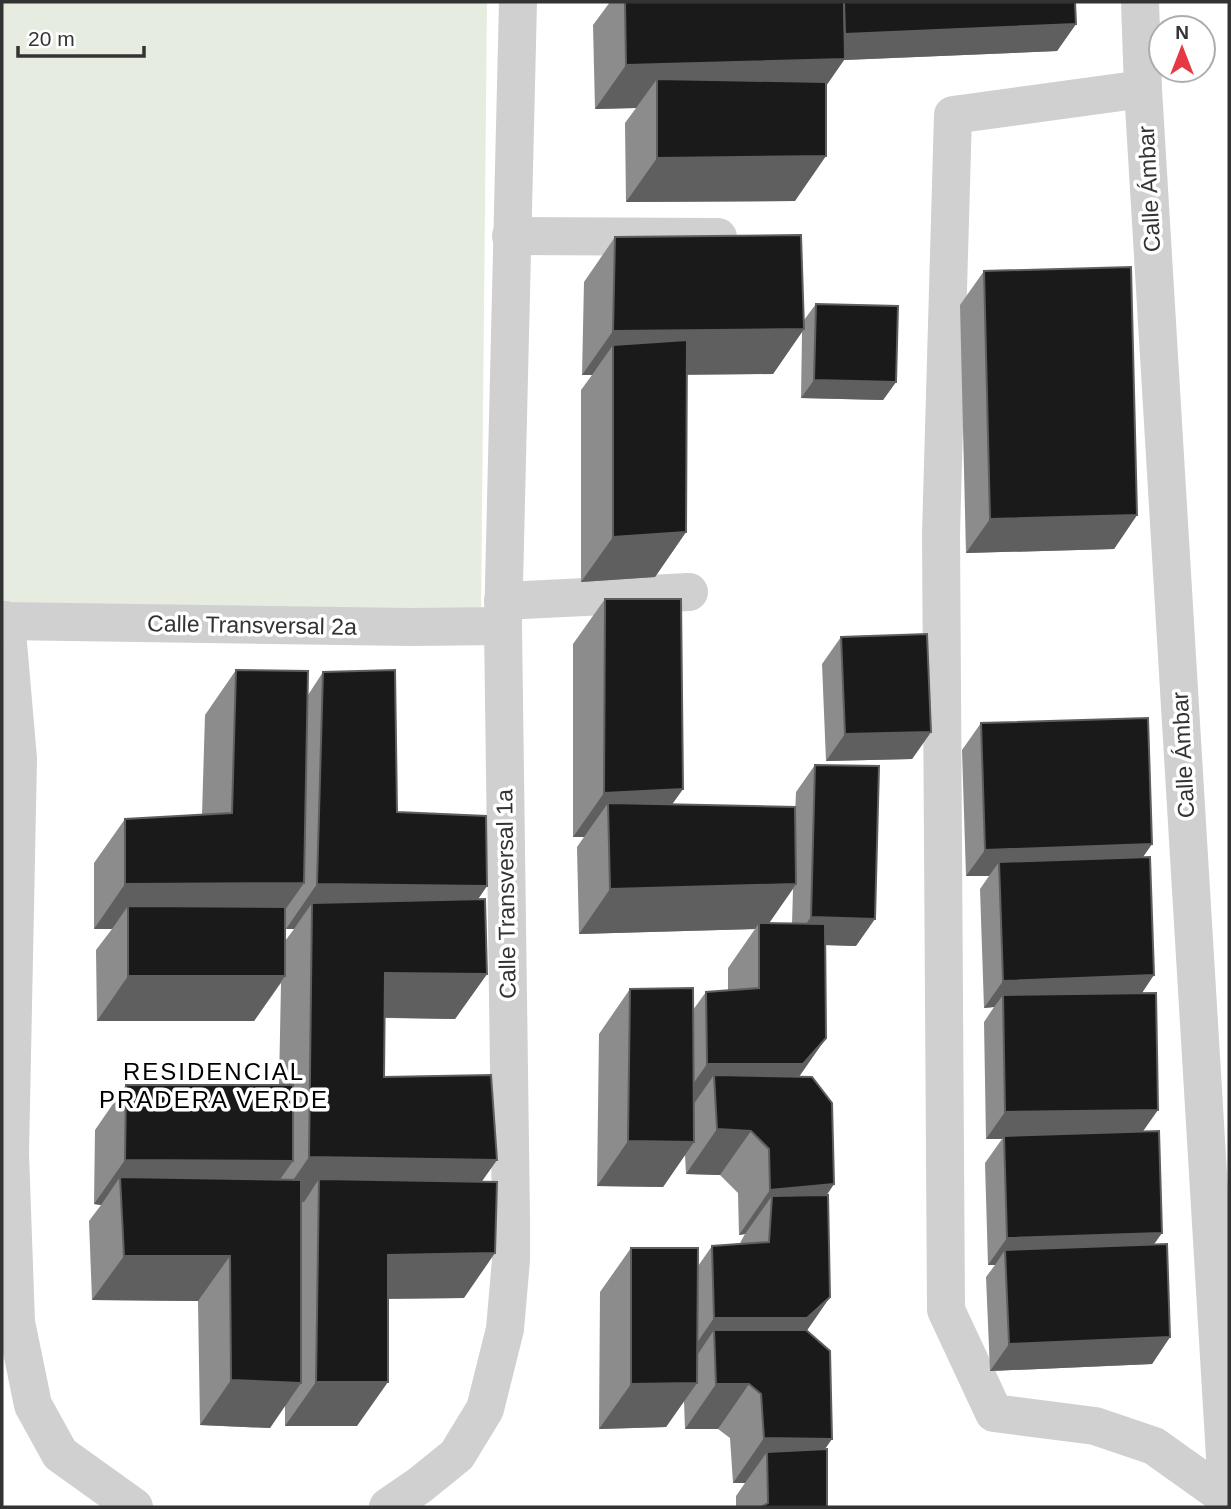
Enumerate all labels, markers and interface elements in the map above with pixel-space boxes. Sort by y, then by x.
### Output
scale bar [18,14,144,58]
north arrow [1147,14,1217,84]
text: N [1175,22,1189,43]
text: 20 m [28,27,75,50]
street label: Calle Ámbar [1133,125,1165,253]
street label: Calle Transversal 2a [147,610,357,640]
street label: Calle Ámbar [1167,691,1199,819]
street label: Calle Transversal 1a [491,789,521,999]
district label: RESIDENCIAL PRADERA VERDE [99,1058,329,1113]

